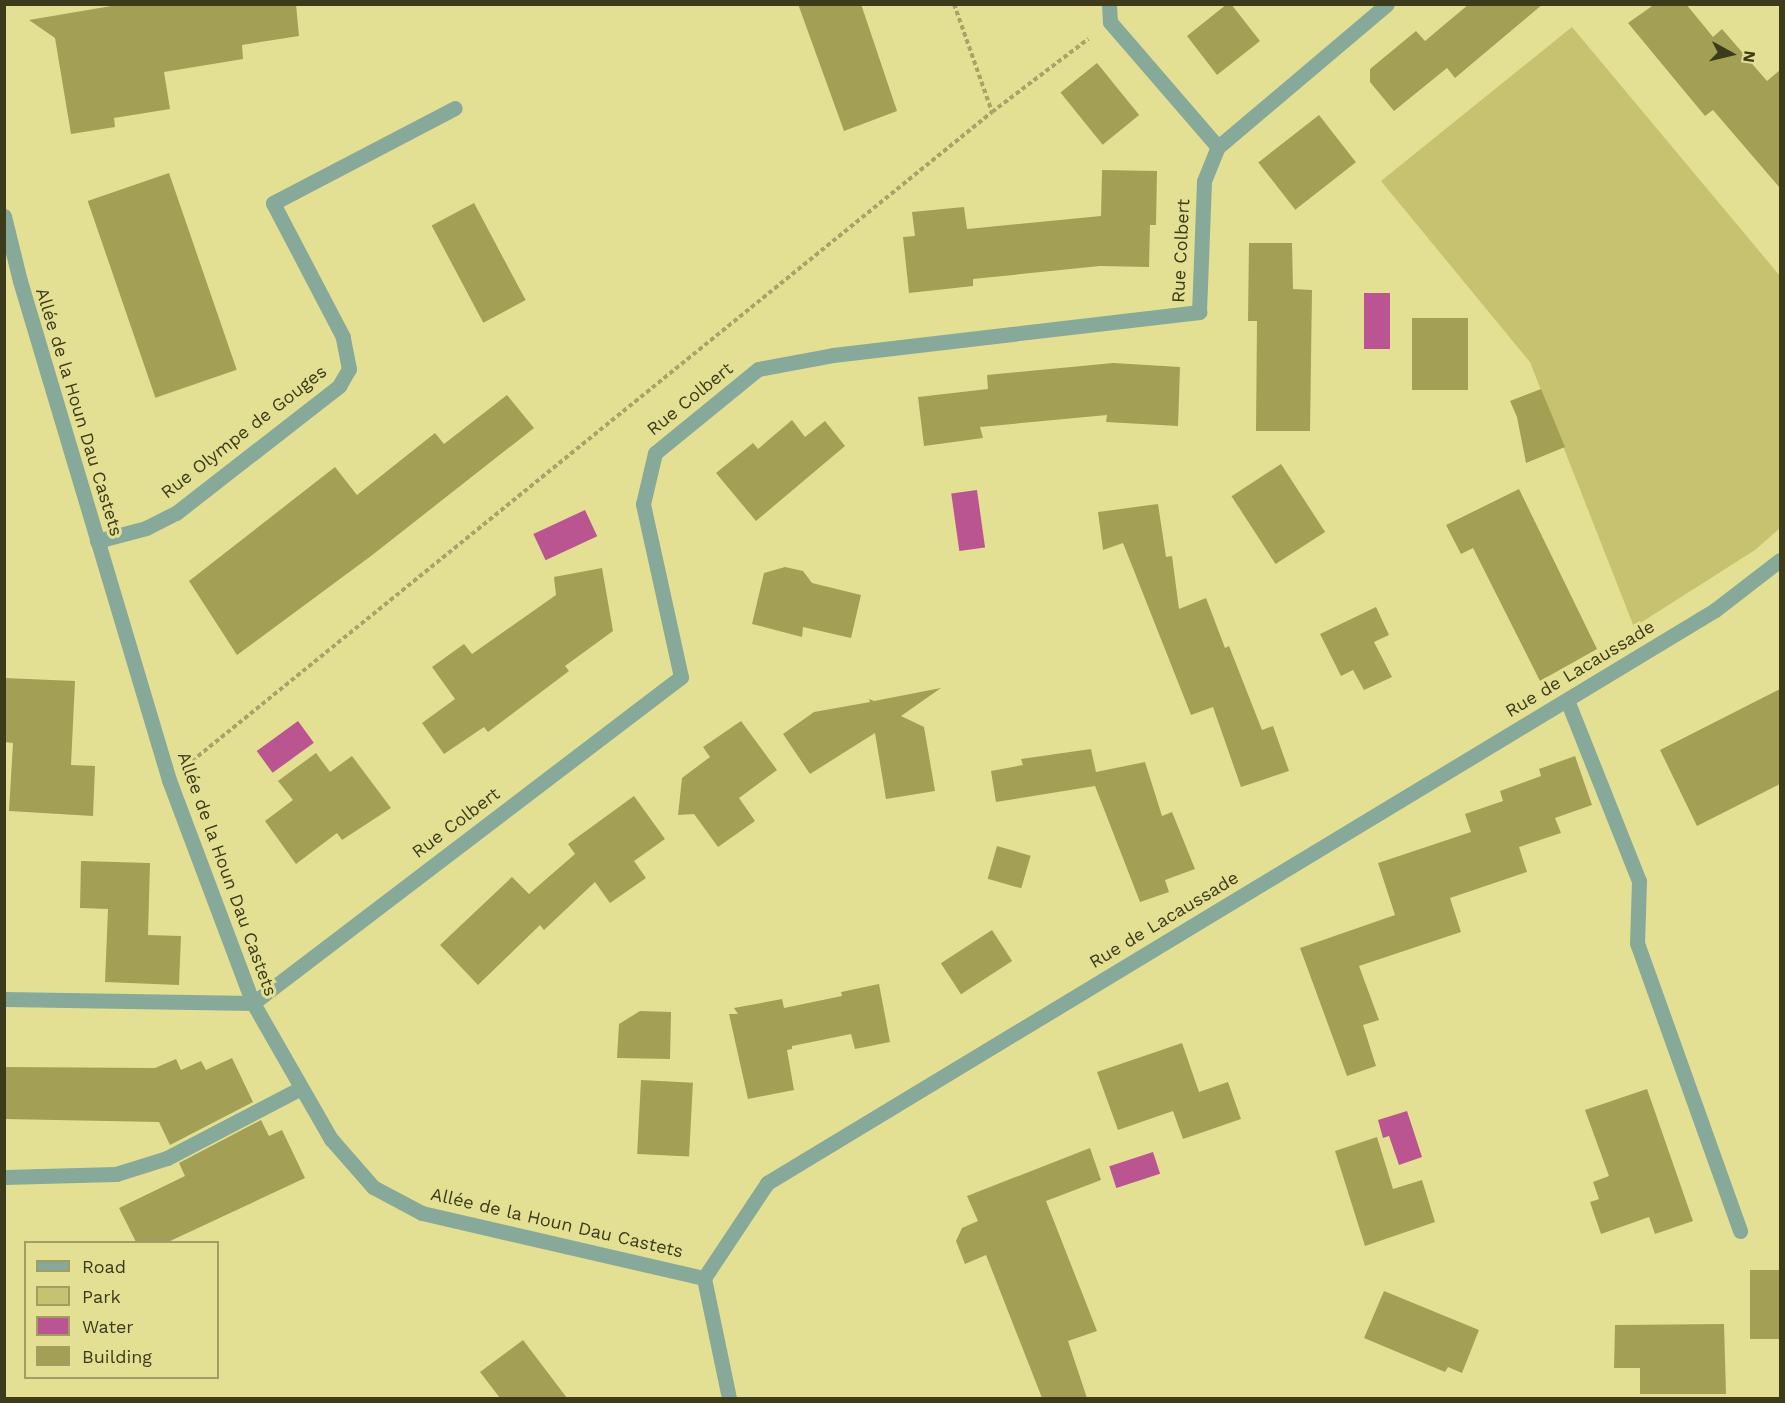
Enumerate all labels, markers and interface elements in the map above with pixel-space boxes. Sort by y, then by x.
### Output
north arrow [1701,24,1761,84]
text: N [1739,49,1760,64]
street label: Rue Colbert [1167,198,1195,304]
street label: Allée de la Houn Dau Castets [31,285,127,539]
street label: Rue Colbert [643,358,737,440]
street label: Rue Olympe de Gouges [157,361,331,503]
street label: Rue de Lacaussade [1501,616,1659,722]
street label: Allée de la Houn Dau Castets [173,749,281,999]
street label: Rue Colbert [408,783,504,863]
street label: Rue de Lacaussade [1085,867,1243,973]
street label: Allée de la Houn Dau Castets [428,1183,686,1263]
legend [24,1241,219,1379]
text: Road [82,1256,126,1277]
text: Park [82,1286,121,1307]
text: Water [82,1316,134,1337]
text: Building [82,1346,152,1367]

